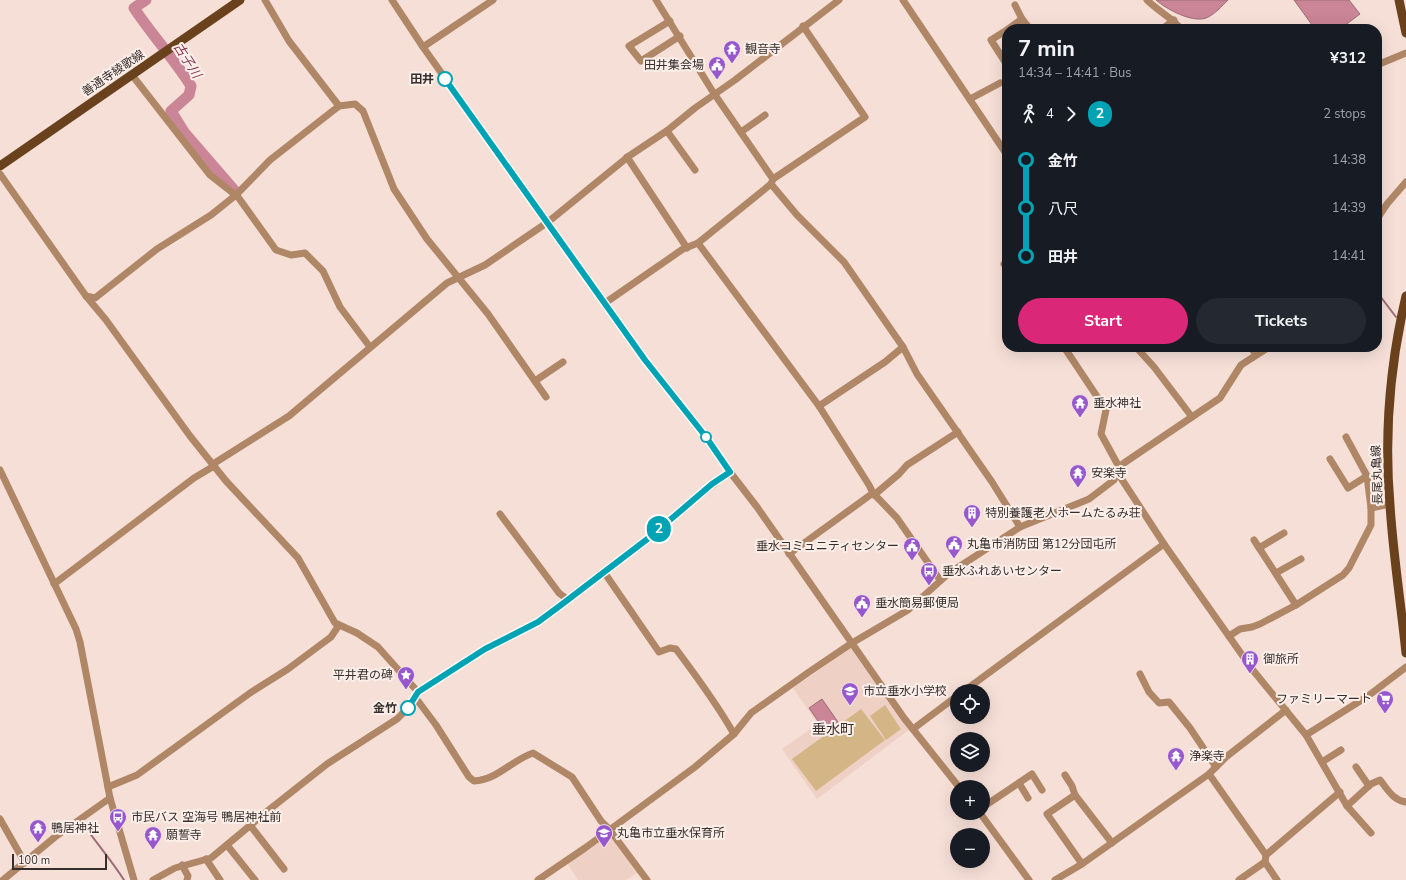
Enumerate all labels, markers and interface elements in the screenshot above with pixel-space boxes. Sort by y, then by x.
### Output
text: 7 min [1018,34,1075,64]
water label: 古子川 [169,39,206,83]
temple icon: 観音寺 [722,39,742,64]
place label: 観音寺 [745,41,781,57]
street label: 善通寺綾歌線 [79,46,147,100]
text: ¥312 [1330,48,1366,68]
public building icon: 田井集会場 [707,55,727,80]
place label: 田井集会場 [644,57,704,73]
text: 14:34 – 14:41 · Bus [1018,64,1132,82]
place label: 田井 [410,71,434,87]
marker: 田井 [437,71,453,87]
icon: walk [1018,103,1040,125]
icon: forward [1060,103,1082,125]
text: 2 [1096,104,1104,123]
text: 4 [1046,105,1054,123]
text: 2 stops [1323,105,1366,123]
text: 金竹 [1048,151,1078,171]
text: 14:38 [1332,151,1366,169]
text: 八尺 [1048,199,1078,219]
text: 14:39 [1332,199,1366,217]
text: 田井 [1048,247,1078,267]
text: 14:41 [1332,247,1366,265]
button: Start [1018,298,1188,344]
button: Tickets [1196,298,1366,344]
temple icon: 垂水神社 [1070,393,1090,418]
place label: 垂水神社 [1093,395,1141,411]
unlabelled marker [700,431,712,443]
street label: 長尾丸亀線 [1368,445,1386,505]
temple icon: 安楽寺 [1068,463,1088,488]
place label: 安楽寺 [1091,465,1127,481]
building icon: 特別養護老人ホームたるみ荘 [962,503,982,528]
place label: 特別養護老人ホームたるみ荘 [985,505,1141,521]
line badge: 2 [646,516,672,542]
text: 2 [655,519,663,538]
public building icon: 丸亀市消防団 第12分団屯所 [944,534,964,559]
public building icon: 垂水コミュニティセンター [902,536,922,561]
place label: 丸亀市消防団 第12分団屯所 [967,536,1117,552]
place label: 垂水コミュニティセンター [756,538,899,554]
bus stop icon: 垂水ふれあいセンター [919,561,939,586]
place label: 垂水ふれあいセンター [942,563,1062,579]
public building icon: 垂水簡易郵便局 [852,593,872,618]
place label: 垂水簡易郵便局 [875,595,959,611]
building icon: 御旅所 [1240,649,1260,674]
place label: 御旅所 [1263,651,1299,667]
place icon: 平井君の碑 [396,665,416,690]
place label: 平井君の碑 [333,667,393,683]
school or university icon: 市立垂水小学校 [840,681,860,706]
place label: 市立垂水小学校 [863,683,947,699]
map controls [950,684,990,868]
button: locate [950,684,990,724]
supermarket icon: ファミリーマート [1375,689,1395,714]
place label: ファミリーマート [1276,691,1372,707]
place label: 金竹 [373,700,397,716]
marker: 金竹 [400,700,416,716]
district label: 垂水町 [812,720,854,739]
button: layers [950,732,990,772]
temple icon: 浄楽寺 [1166,746,1186,771]
place label: 浄楽寺 [1189,748,1225,764]
button: + [950,780,990,820]
bus stop icon: 市民バス 空海号 鴨居神社前 [108,807,128,832]
place label: 市民バス 空海号 鴨居神社前 [131,809,281,825]
temple icon: 鴨居神社 [28,818,48,843]
place label: 鴨居神社 [51,820,99,836]
school or university icon: 丸亀市立垂水保育所 [594,823,614,848]
temple icon: 願誓寺 [143,825,163,850]
place label: 丸亀市立垂水保育所 [617,825,725,841]
place label: 願誓寺 [166,827,202,843]
button: − [950,828,990,868]
scale bar [12,852,107,871]
text: 100 m [18,853,50,868]

